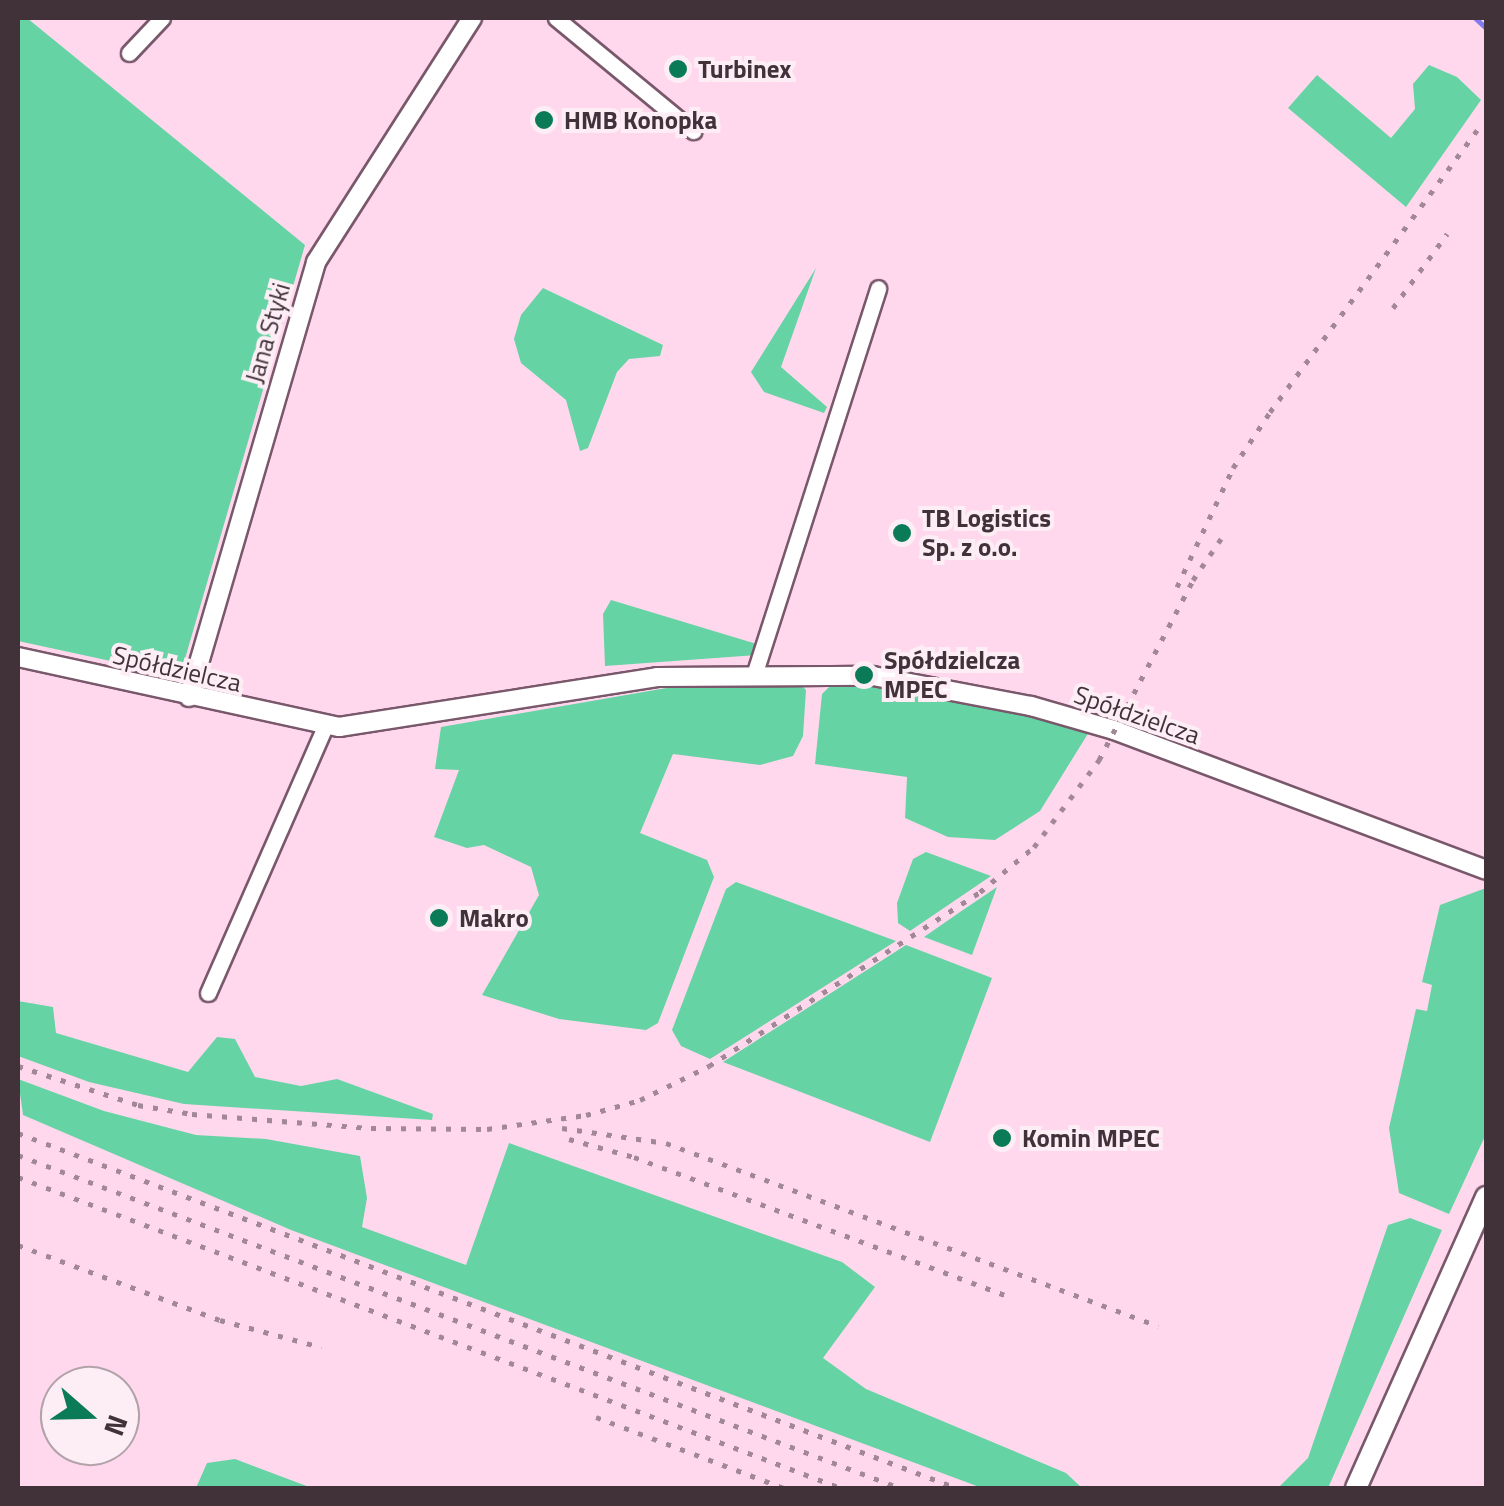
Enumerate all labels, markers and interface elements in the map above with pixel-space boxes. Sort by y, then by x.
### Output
place label: Turbinex [698,54,791,84]
marker: Turbinex [667,58,689,80]
place label: HMB Konopka [564,105,717,135]
marker: HMB Konopka [533,109,555,131]
street label: Jana Styki [239,279,297,387]
place label: TB Logistics Sp. z o.o. [922,504,1051,563]
marker: TB Logistics Sp. z o.o. [891,522,913,544]
street label: Spółdzielcza [110,640,244,698]
place label: Spółdzielcza MPEC [884,646,1020,705]
marker: Spółdzielcza MPEC [853,664,875,686]
street label: Spółdzielcza [1070,680,1204,750]
place label: Makro [459,903,529,933]
marker: Makro [428,907,450,929]
place label: Komin MPEC [1022,1123,1160,1153]
marker: Komin MPEC [991,1127,1013,1149]
north arrow [40,1366,140,1466]
text: N [93,1409,140,1442]

